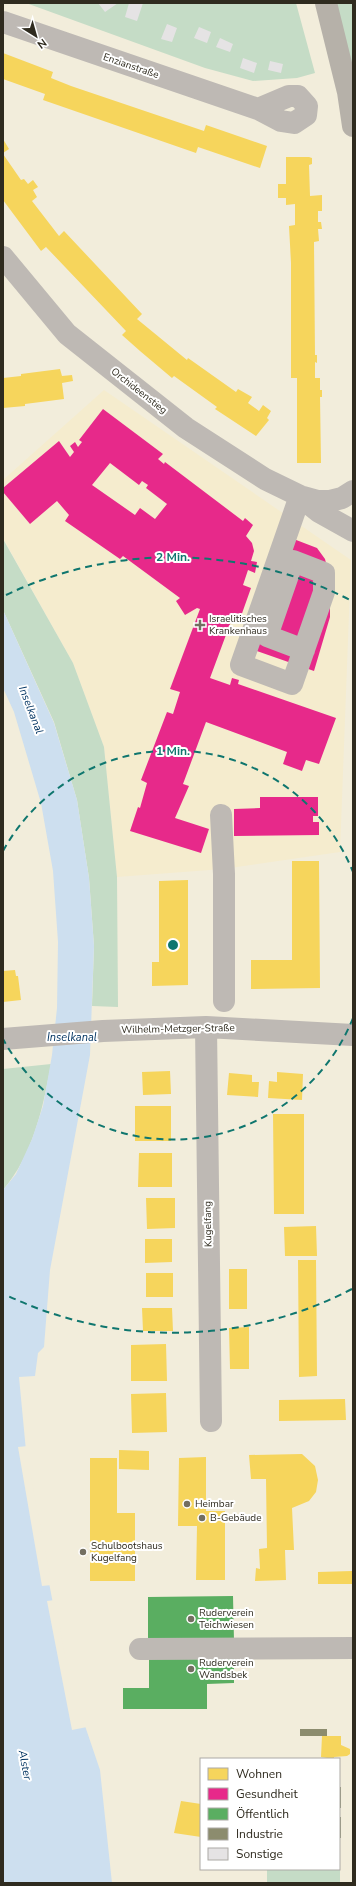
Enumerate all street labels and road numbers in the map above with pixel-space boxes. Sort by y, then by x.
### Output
street label: Enzianstraße [101,50,161,82]
street label: Orchideenstieg [108,365,170,417]
street label: Wilhelm-Metzger-Straße [121,1021,235,1037]
street label: Kugelfang [201,1201,215,1247]

